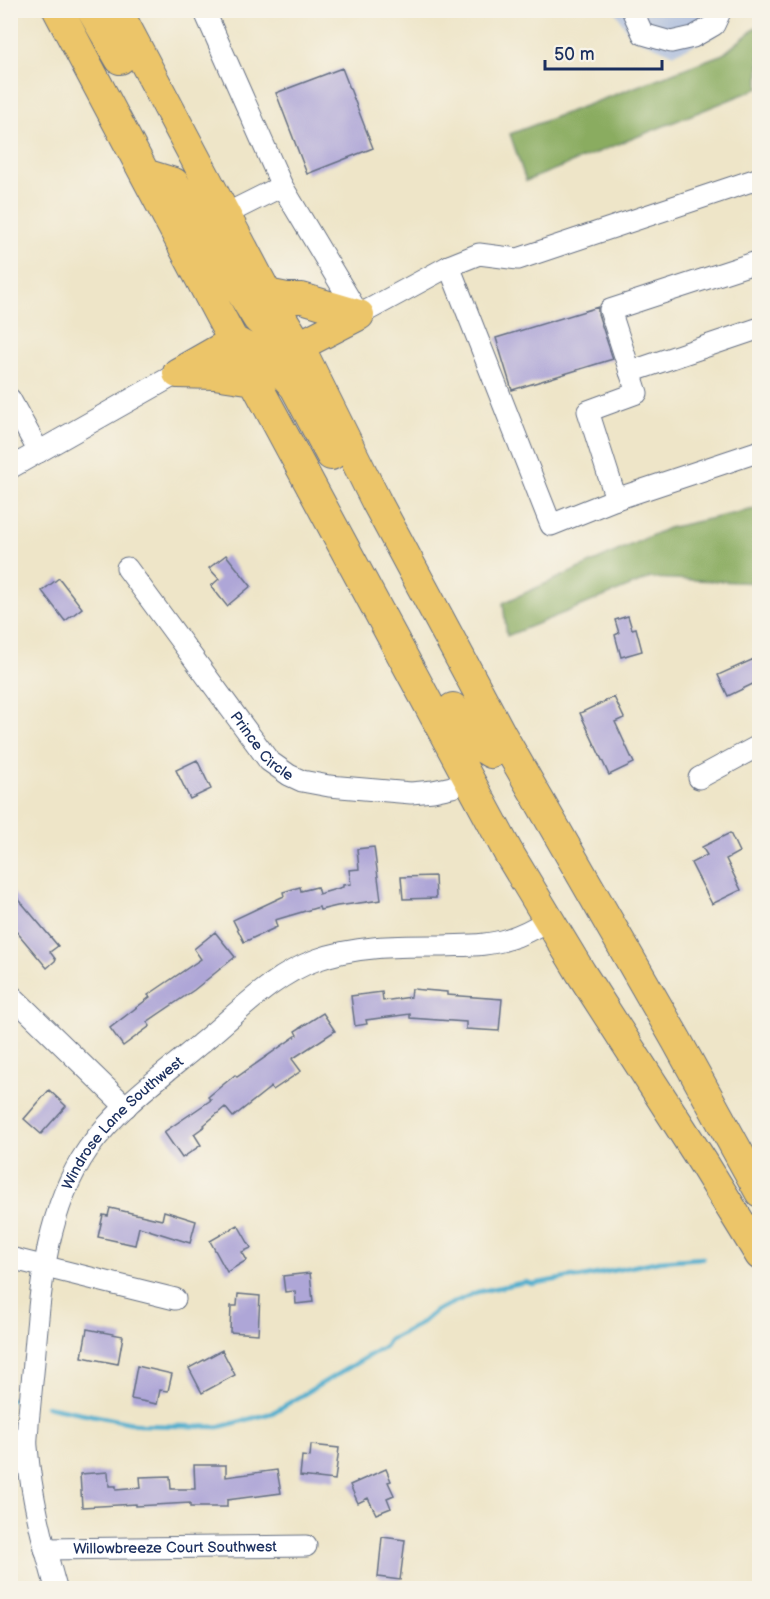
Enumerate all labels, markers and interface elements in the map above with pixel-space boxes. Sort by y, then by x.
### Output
scale bar [545,33,662,71]
text: 50 m [554,44,595,65]
street label: Prince Circle [226,708,297,785]
street label: Windrose Lane Southwest [58,1052,188,1193]
street label: Willowbreeze Court Southwest [73,1537,277,1559]

